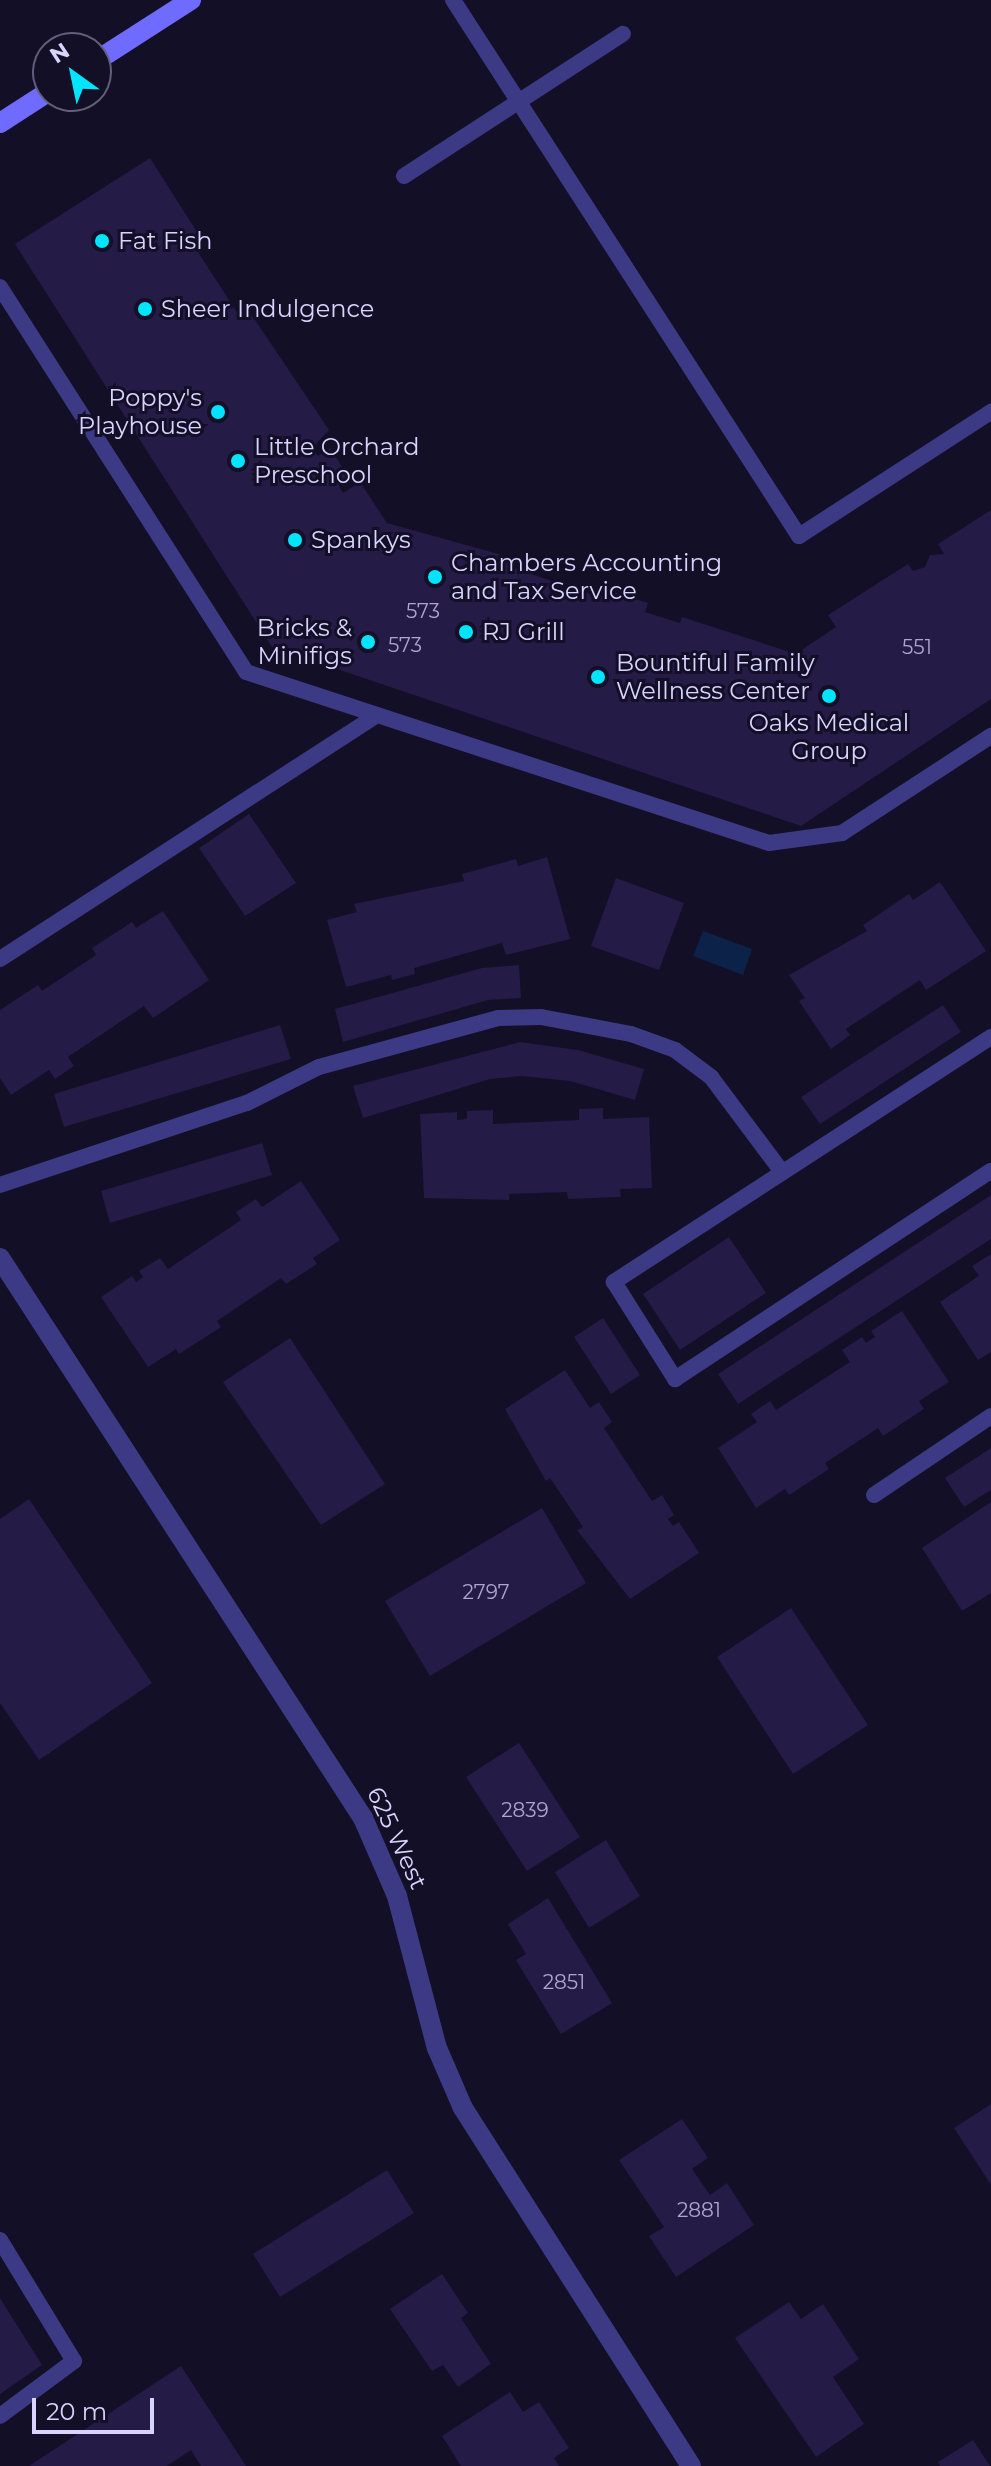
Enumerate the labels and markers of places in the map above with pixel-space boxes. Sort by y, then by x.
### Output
place label: Fat Fish [118,227,212,255]
marker: Fat Fish [93,232,111,250]
place label: Sheer Indulgence [161,295,374,323]
marker: Sheer Indulgence [136,300,154,318]
place label: Poppy's Playhouse [78,384,202,440]
marker: Poppy's Playhouse [209,403,227,421]
place label: Little Orchard Preschool [254,433,420,489]
marker: Little Orchard Preschool [229,452,247,470]
place label: Spankys [311,526,411,554]
marker: Spankys [286,531,304,549]
place label: Chambers Accounting and Tax Service [451,549,722,605]
marker: Chambers Accounting and Tax Service [426,568,444,586]
place label: Bricks & Minifigs [257,614,352,670]
place label: RJ Grill [482,618,565,646]
marker: RJ Grill [457,623,475,641]
marker: Bricks & Minifigs [359,633,377,651]
place label: Bountiful Family Wellness Center [616,649,815,705]
marker: Bountiful Family Wellness Center [587,666,609,688]
marker: Oaks Medical Group [820,687,838,705]
place label: Oaks Medical Group [749,709,909,765]

